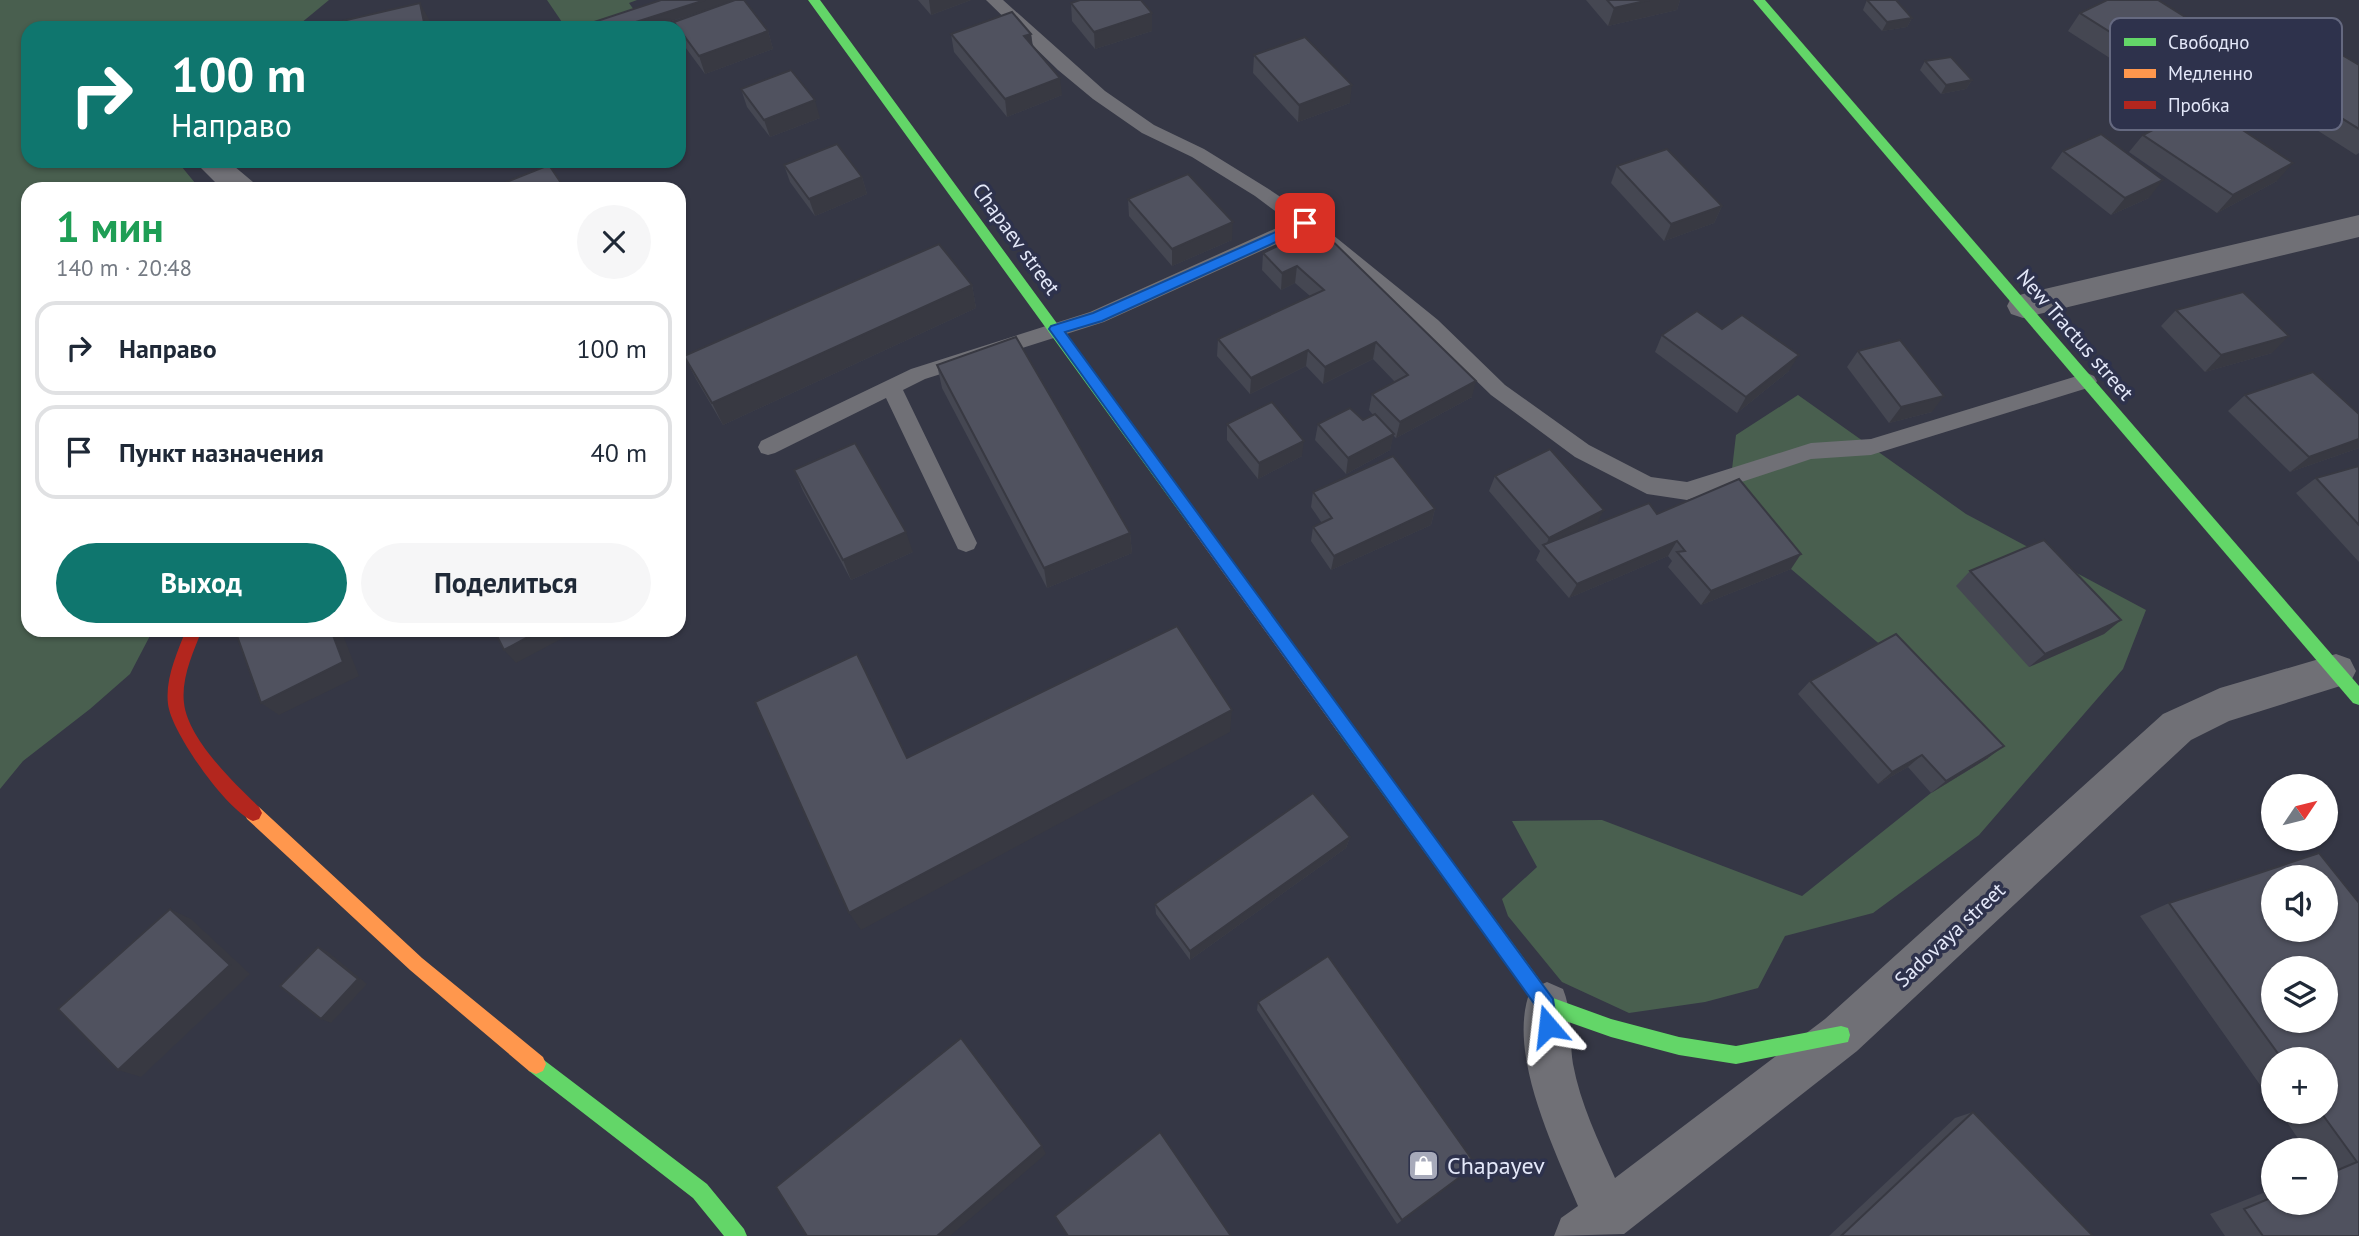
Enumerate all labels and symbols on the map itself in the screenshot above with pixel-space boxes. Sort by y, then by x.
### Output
legend [2110,18,2342,130]
text: Свободно [2168,30,2250,54]
text: Медленно [2168,61,2253,85]
text: Пробка [2168,93,2230,117]
street label: Chapaev street [967,177,1066,300]
pin [1275,193,1335,253]
street label: New Tractus street [2011,263,2140,406]
north arrow [2261,774,2338,850]
street label: Sadovaya street [1889,876,2011,993]
position arrow [1511,989,1585,1063]
shop icon: Chapayev [1407,1149,1441,1183]
place label: Chapayev [1447,1150,1545,1181]

